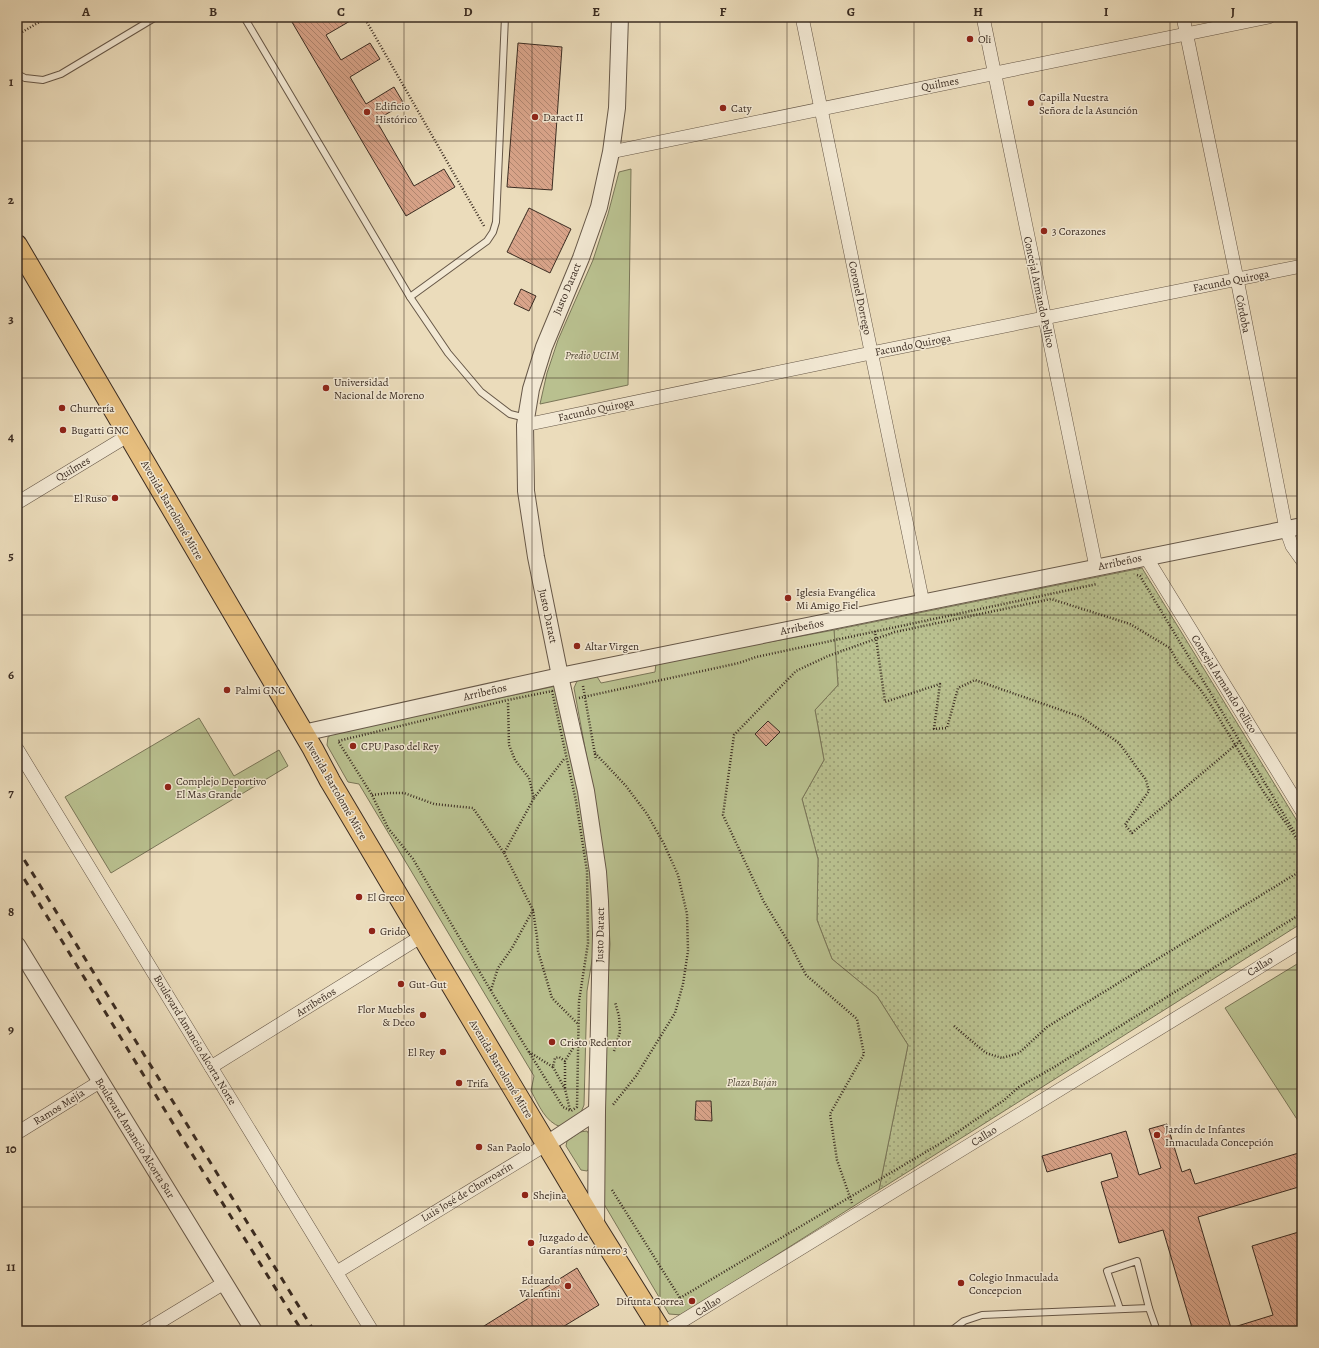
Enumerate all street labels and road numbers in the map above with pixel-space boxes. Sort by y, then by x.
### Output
street label: Quilmes [920,73,960,95]
street label: Concejal Armando Pellico [1020,235,1058,350]
street label: Justo Daract [549,260,585,317]
street label: Coronel Dorrego [845,260,875,337]
street label: Facundo Quiroga [1192,266,1271,296]
street label: Córdoba [1232,294,1254,335]
street label: Facundo Quiroga [874,330,953,360]
street label: Facundo Quiroga [557,394,636,425]
street label: Quilmes [53,453,93,485]
street label: Avenida Bartolomé Mitre [137,457,207,563]
street label: Arribeños [1096,550,1143,574]
street label: Justo Daract [535,587,561,645]
street label: Arribeños [778,615,825,639]
street label: Concejal Armando Pellico [1188,632,1261,737]
street label: Arribeños [461,680,508,705]
street label: Avenida Bartolomé Mitre [301,737,371,843]
street label: Justo Daract [592,907,608,963]
street label: Callao [1244,952,1276,980]
street label: Boulevard Amancio Alcorta Norte [150,972,240,1108]
street label: Arribeños [292,984,339,1021]
street label: Avenida Bartolomé Mitre [465,1016,536,1121]
street label: Boulevard Amancio Alcorta Sur [92,1075,178,1201]
street label: Ramos Mejía [30,1085,88,1129]
street label: Callao [968,1122,1000,1150]
street label: Luis José de Chorroarín [418,1159,516,1225]
street label: Callao [692,1292,724,1320]

